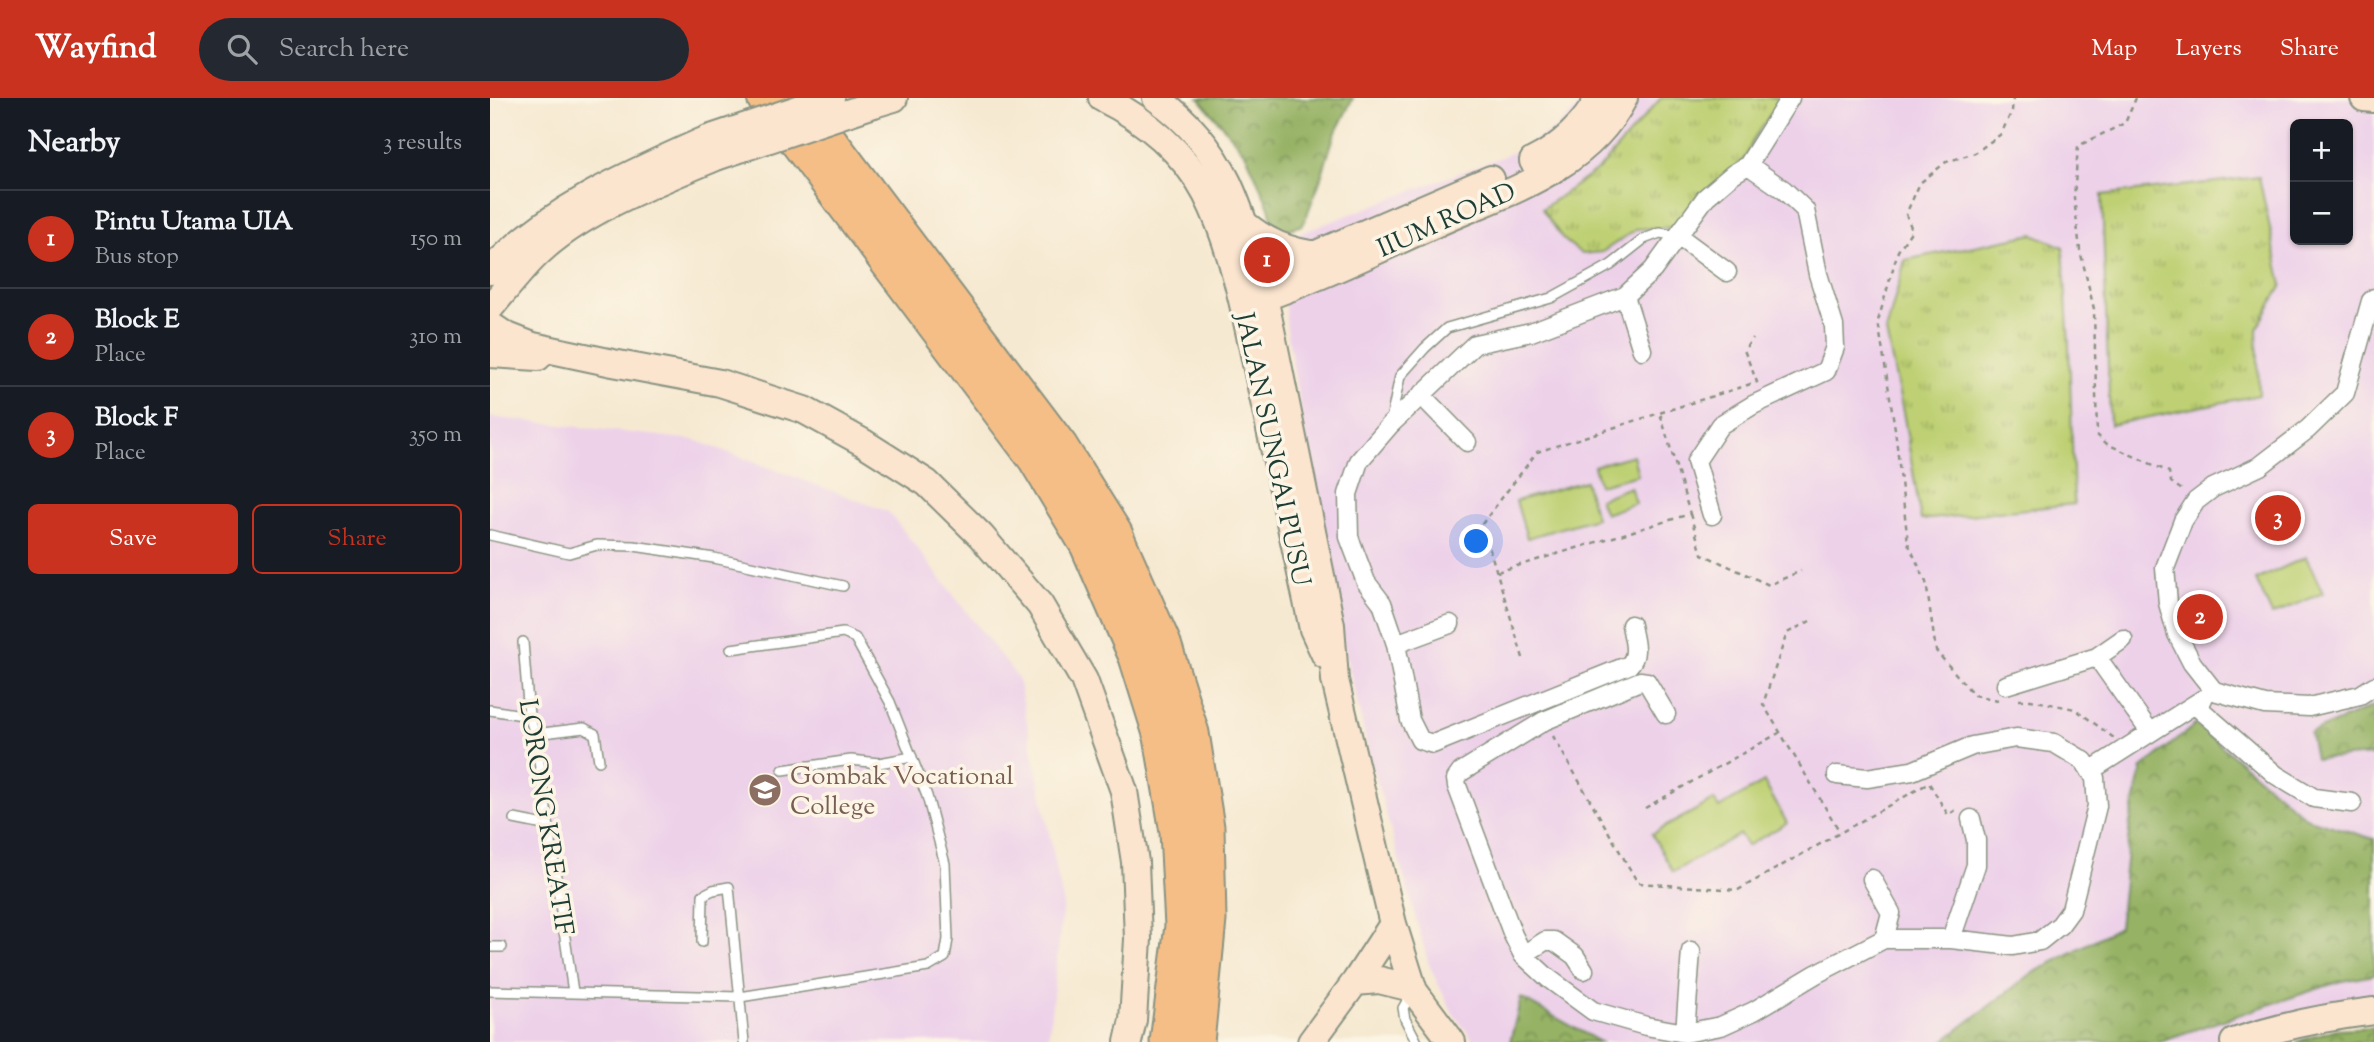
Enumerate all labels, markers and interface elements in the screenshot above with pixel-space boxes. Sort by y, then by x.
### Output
search box [199,18,689,81]
text: Wayfind [35,25,157,73]
icon: search [223,30,261,68]
text: Search here [279,31,409,68]
text: Map [2091,32,2137,66]
text: Layers [2175,32,2242,66]
text: Share [2280,32,2339,66]
map controls [2290,119,2353,245]
button: + [2290,119,2353,182]
text: Nearby [28,122,120,165]
text: 3 results [383,127,462,160]
street label: IIUM ROAD [1372,174,1522,268]
button: − [2290,182,2353,245]
text: Pintu Utama UIA [95,204,293,241]
text: 1 [47,223,55,256]
text: 150 m [410,223,462,256]
pin: 1 [1244,234,1290,286]
text: Bus stop [95,241,179,274]
text: Block E [95,302,180,339]
street label: JALAN SUNGAI PUSU [1224,308,1319,589]
text: 2 [46,321,56,354]
text: 310 m [409,321,462,354]
text: Place [95,339,146,372]
text: Block F [95,400,178,437]
text: 3 [46,419,56,452]
text: 350 m [409,419,462,452]
text: Place [95,437,146,470]
pin: 3 [2255,492,2301,544]
button: Save [28,504,238,574]
button: Share [252,504,462,574]
your location [1459,524,1493,558]
pin: 2 [2177,591,2223,643]
street label: LORONG KREATIF [508,697,581,938]
place label: Gombak Vocational College [790,759,1014,826]
school or university icon: Gombak Vocational College [746,771,784,809]

